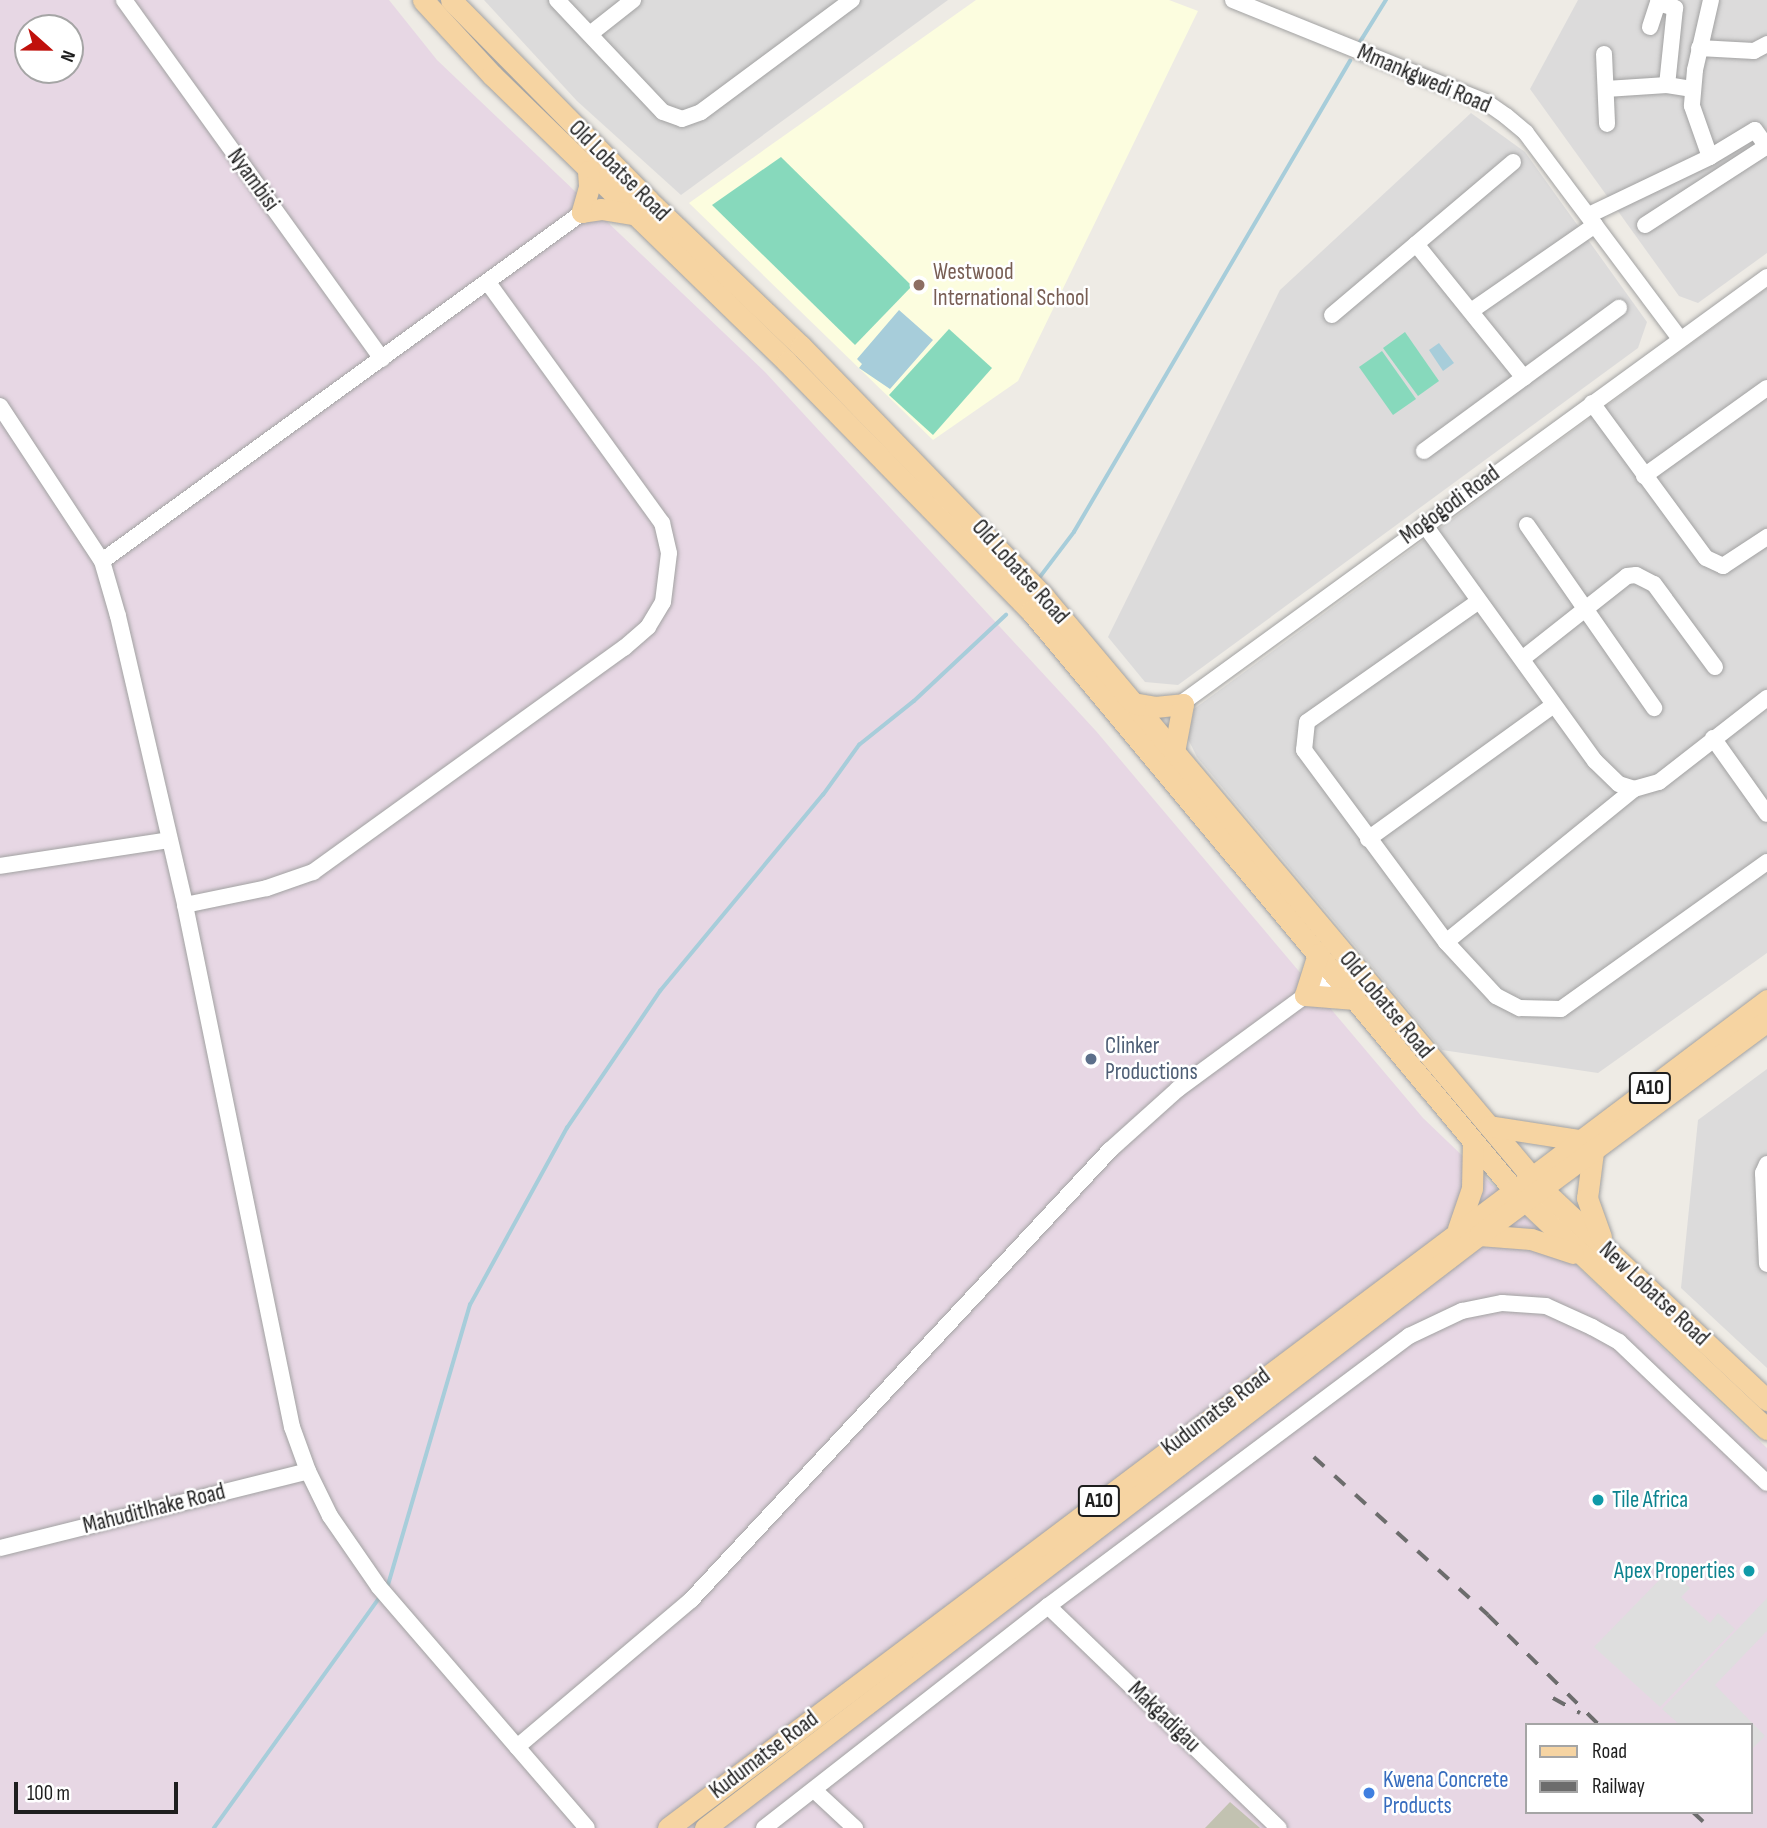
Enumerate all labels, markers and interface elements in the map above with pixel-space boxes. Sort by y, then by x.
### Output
north arrow [14,14,84,84]
street label: Mmankgwedi Road [1353,38,1495,120]
text: N [55,47,80,65]
street label: Old Lobatse Road [563,115,675,227]
street label: Nyambisi [221,143,285,217]
place label: Westwood International School [933,258,1089,312]
marker: Westwood International School [911,277,927,293]
street label: Mogogodi Road [1395,460,1505,550]
street label: Old Lobatse Road [966,514,1074,630]
street label: Old Lobatse Road [1333,946,1439,1064]
place label: Clinker Productions [1105,1032,1198,1086]
marker: Clinker Productions [1083,1051,1099,1067]
road number: A10 [1627,1070,1673,1106]
street label: New Lobatse Road [1593,1236,1715,1352]
street label: Kudumatse Road [1156,1362,1276,1462]
street label: Mahuditlhake Road [80,1478,228,1540]
road number: A10 [1076,1484,1122,1518]
place label: Tile Africa [1612,1486,1688,1514]
marker: Tile Africa [1590,1492,1606,1508]
place label: Apex Properties [1614,1557,1735,1585]
marker: Apex Properties [1741,1563,1757,1579]
street label: Makgadigau [1122,1676,1206,1758]
street label: Kudumatse Road [704,1705,824,1805]
legend [1526,1723,1753,1814]
text: Road [1592,1739,1627,1764]
place label: Kwena Concrete Products [1383,1766,1508,1820]
scale bar [18,1769,182,1813]
text: Railway [1592,1774,1645,1799]
text: 100 m [27,1781,70,1806]
marker: Kwena Concrete Products [1361,1785,1377,1801]

